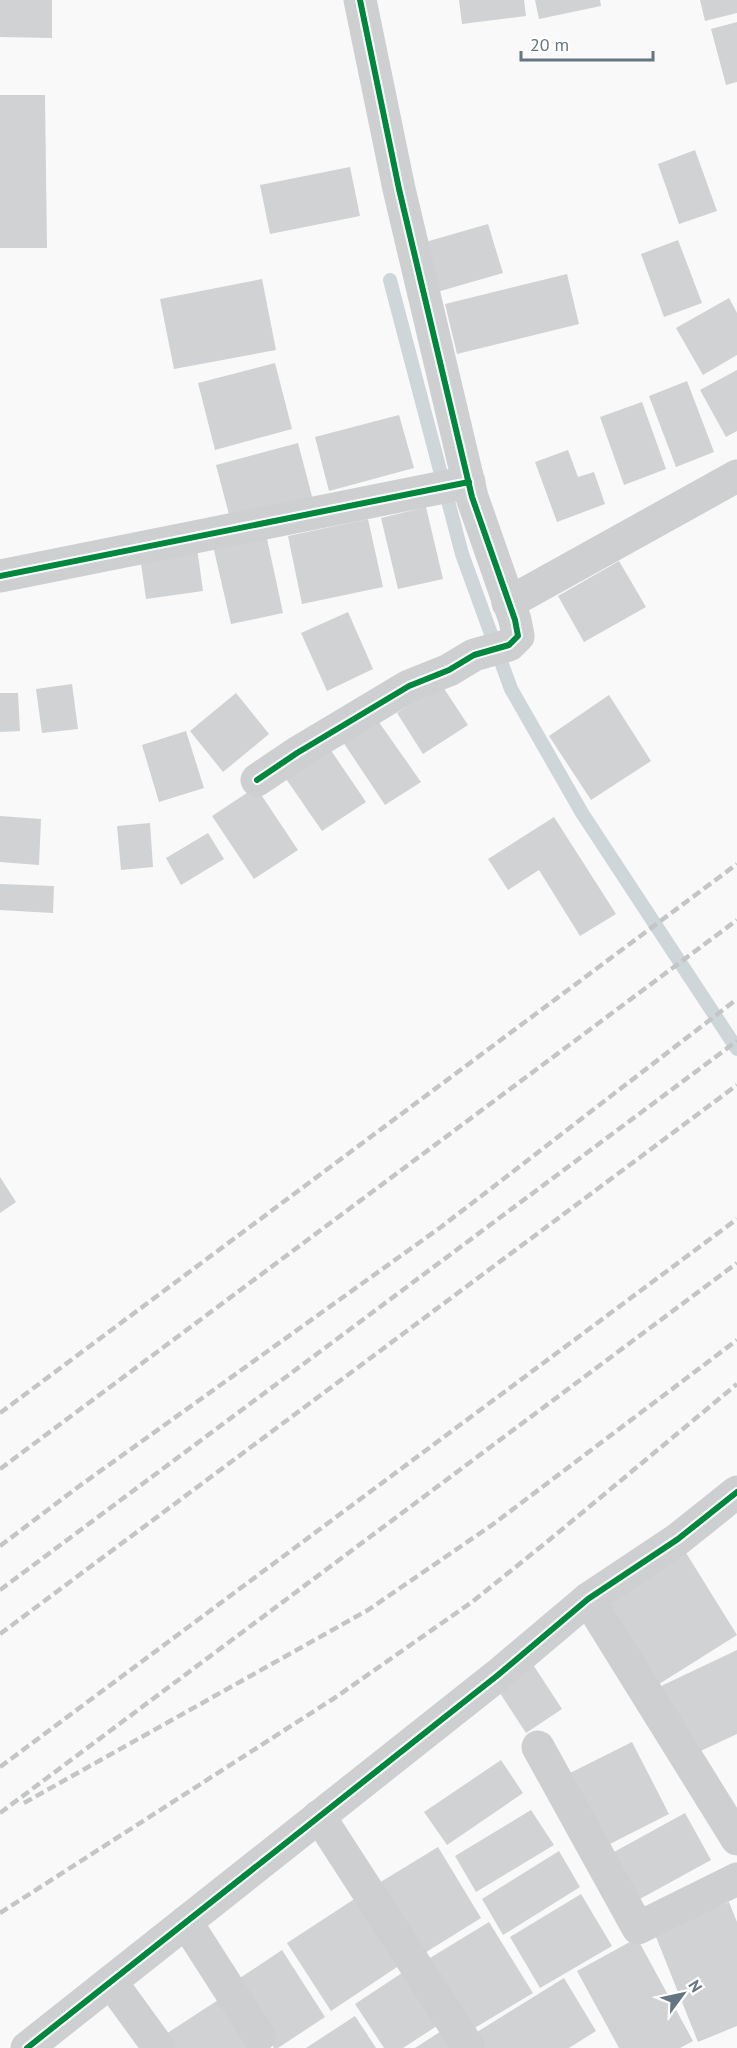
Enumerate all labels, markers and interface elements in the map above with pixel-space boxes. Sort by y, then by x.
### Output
scale bar [521,24,653,62]
text: 20 m [530,33,569,56]
north arrow [653,1964,713,2024]
text: N [684,1976,707,1996]

